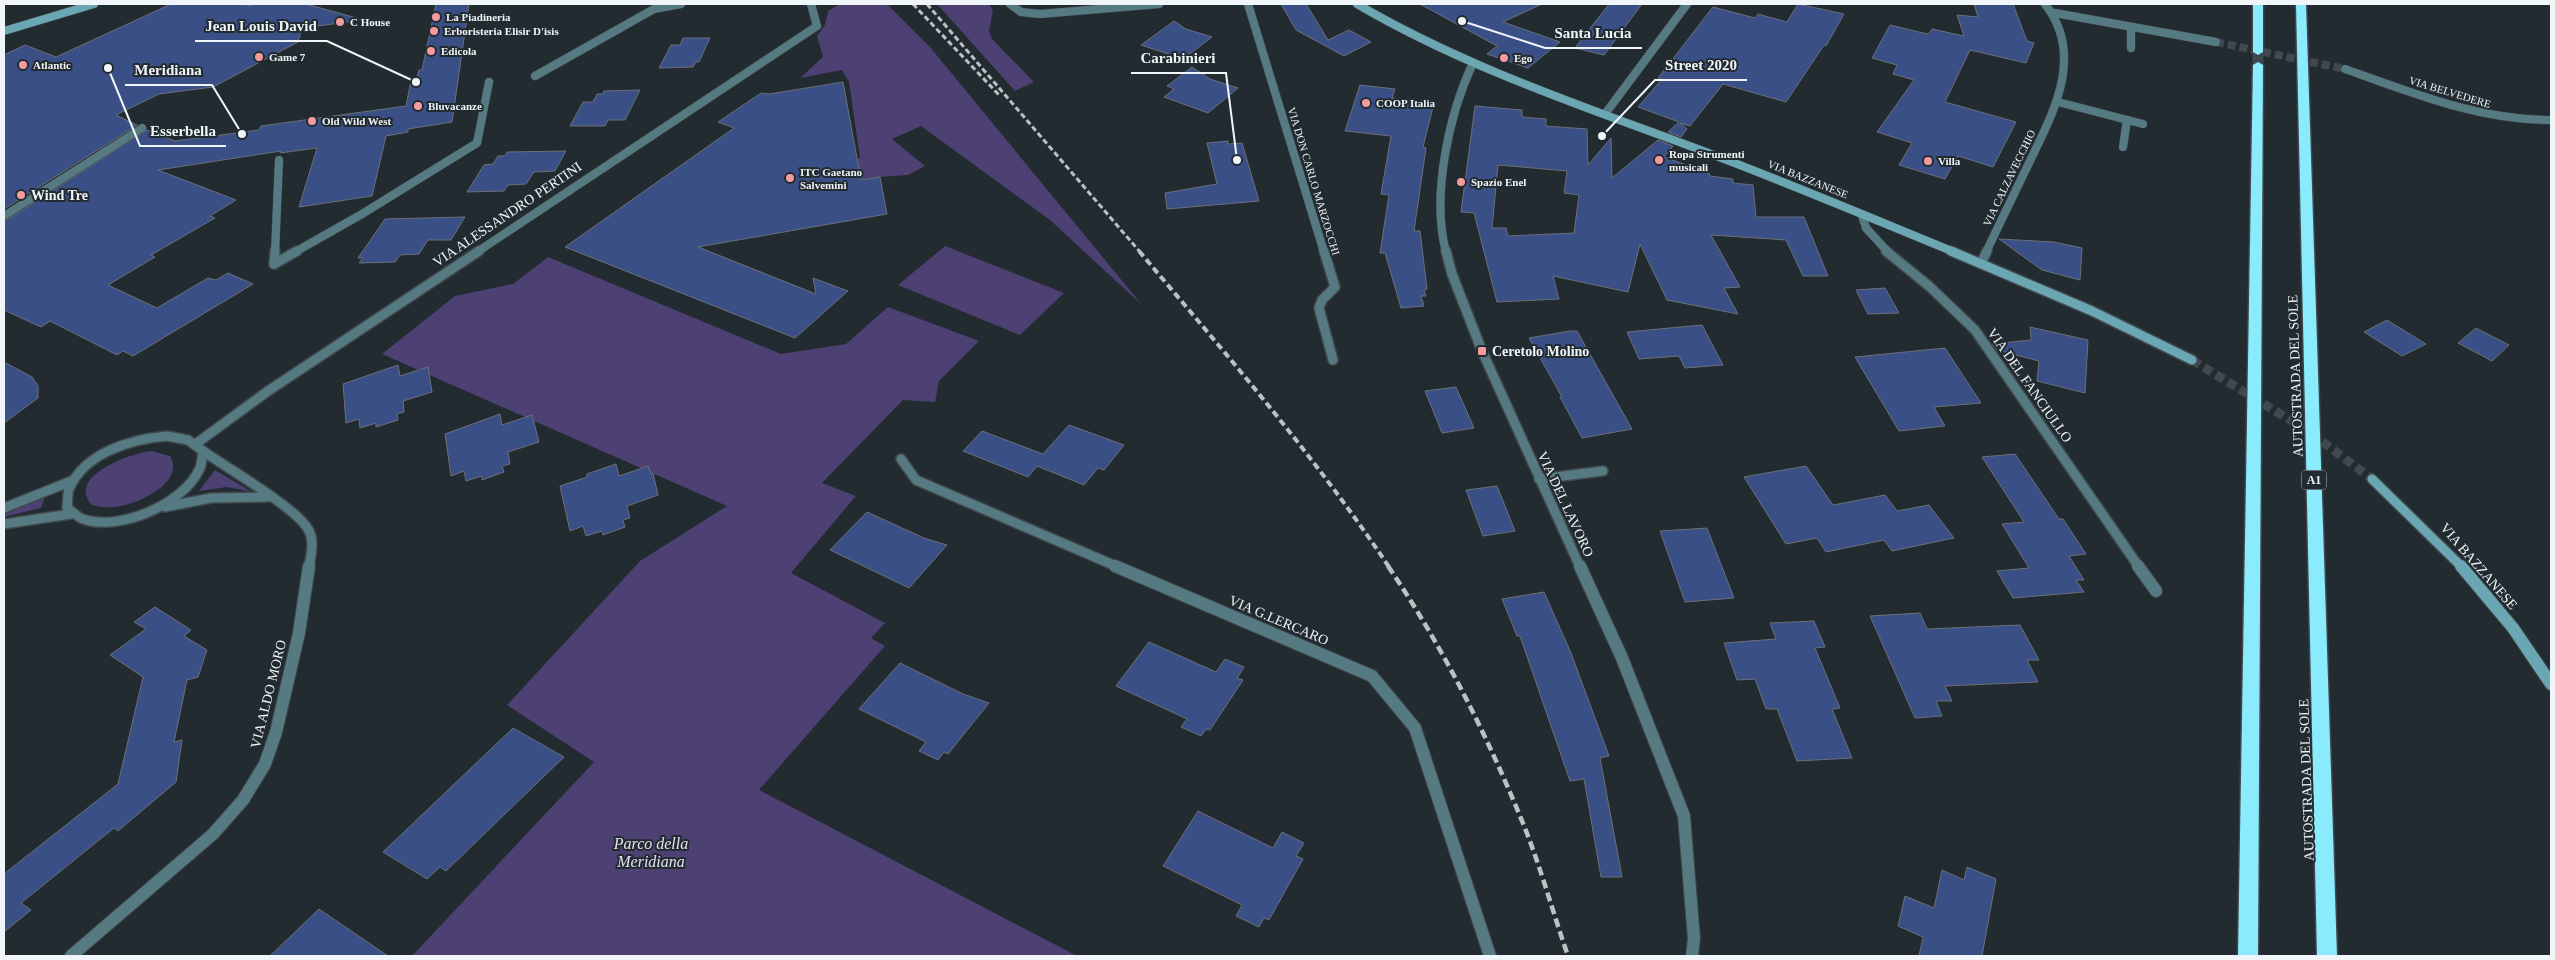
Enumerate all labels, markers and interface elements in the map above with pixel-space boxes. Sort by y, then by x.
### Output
callout: Jean Louis David [195,11,327,41]
marker: La Piadineria [430,11,442,23]
place label: La Piadineria [446,11,511,23]
marker: C House [334,16,346,28]
place label: C House [350,16,390,28]
text: Jean Louis David [205,18,318,34]
callout: Santa Lucia [1545,18,1642,48]
marker: Erboristeria Elisir D'isis [428,25,440,37]
place label: Erboristeria Elisir D'isis [444,25,559,37]
text: Santa Lucia [1554,25,1632,41]
callout: Carabinieri [1131,43,1226,73]
marker: Edicola [425,45,437,57]
place label: Edicola [441,45,477,57]
text: Carabinieri [1141,50,1216,66]
callout: Street 2020 [1655,50,1747,80]
marker: Game 7 [253,51,265,63]
place label: Game 7 [269,51,306,63]
marker: Ego [1498,52,1510,64]
place label: Ego [1514,52,1533,64]
callout: Meridiana [125,55,212,85]
text: Street 2020 [1665,57,1737,73]
marker: Atlantic [17,59,29,71]
place label: Atlantic [33,59,71,71]
text: Meridiana [134,62,202,78]
street label: VIA BELVEDERE [2408,74,2493,110]
marker: COOP Italia [1360,97,1372,109]
place label: COOP Italia [1376,97,1435,109]
marker: Bluvacanze [412,100,424,112]
place label: Bluvacanze [428,100,482,112]
street label: VIA DON CARLO MARZOCCHI [1286,105,1342,257]
marker: Old Wild West [306,115,318,127]
place label: Old Wild West [322,115,391,127]
callout: Esserbella [140,116,226,146]
text: Esserbella [150,123,216,139]
street label: VIA CALZAVECCHIO [1980,128,2038,228]
place label: Ropa Strumenti musicali [1669,148,1744,173]
marker: Ropa Strumenti musicali [1653,154,1665,166]
marker: Villa [1922,155,1934,167]
place label: Villa [1938,155,1961,167]
street label: VIA BAZZANESE [1766,157,1850,201]
street label: VIA ALESSANDRO PERTINI [430,159,585,270]
place label: ITC Gaetano Salvemini [800,166,863,191]
marker: ITC Gaetano Salvemini [784,172,796,184]
marker: Spazio Enel [1455,176,1467,188]
place label: Spazio Enel [1471,176,1526,188]
place label: Wind Tre [31,188,88,203]
marker: Wind Tre [15,189,27,201]
street label: AUTOSTRADA DEL SOLE [2285,294,2306,457]
street label: VIA DEL FANCIULLO [1984,325,2075,445]
place label: Ceretolo Molino [1492,344,1589,359]
marker: Ceretolo Molino [1476,345,1488,357]
street label: VIA DEL LAVORO [1535,449,1597,559]
road number: A1 [2302,470,2326,490]
street label: VIA BAZZANESE [2437,520,2520,612]
street label: VIA G.LERCARO [1227,593,1331,648]
street label: VIA ALDO MORO [248,638,289,750]
street label: AUTOSTRADA DEL SOLE [2296,698,2317,861]
park label: Parco della Meridiana [613,835,688,870]

